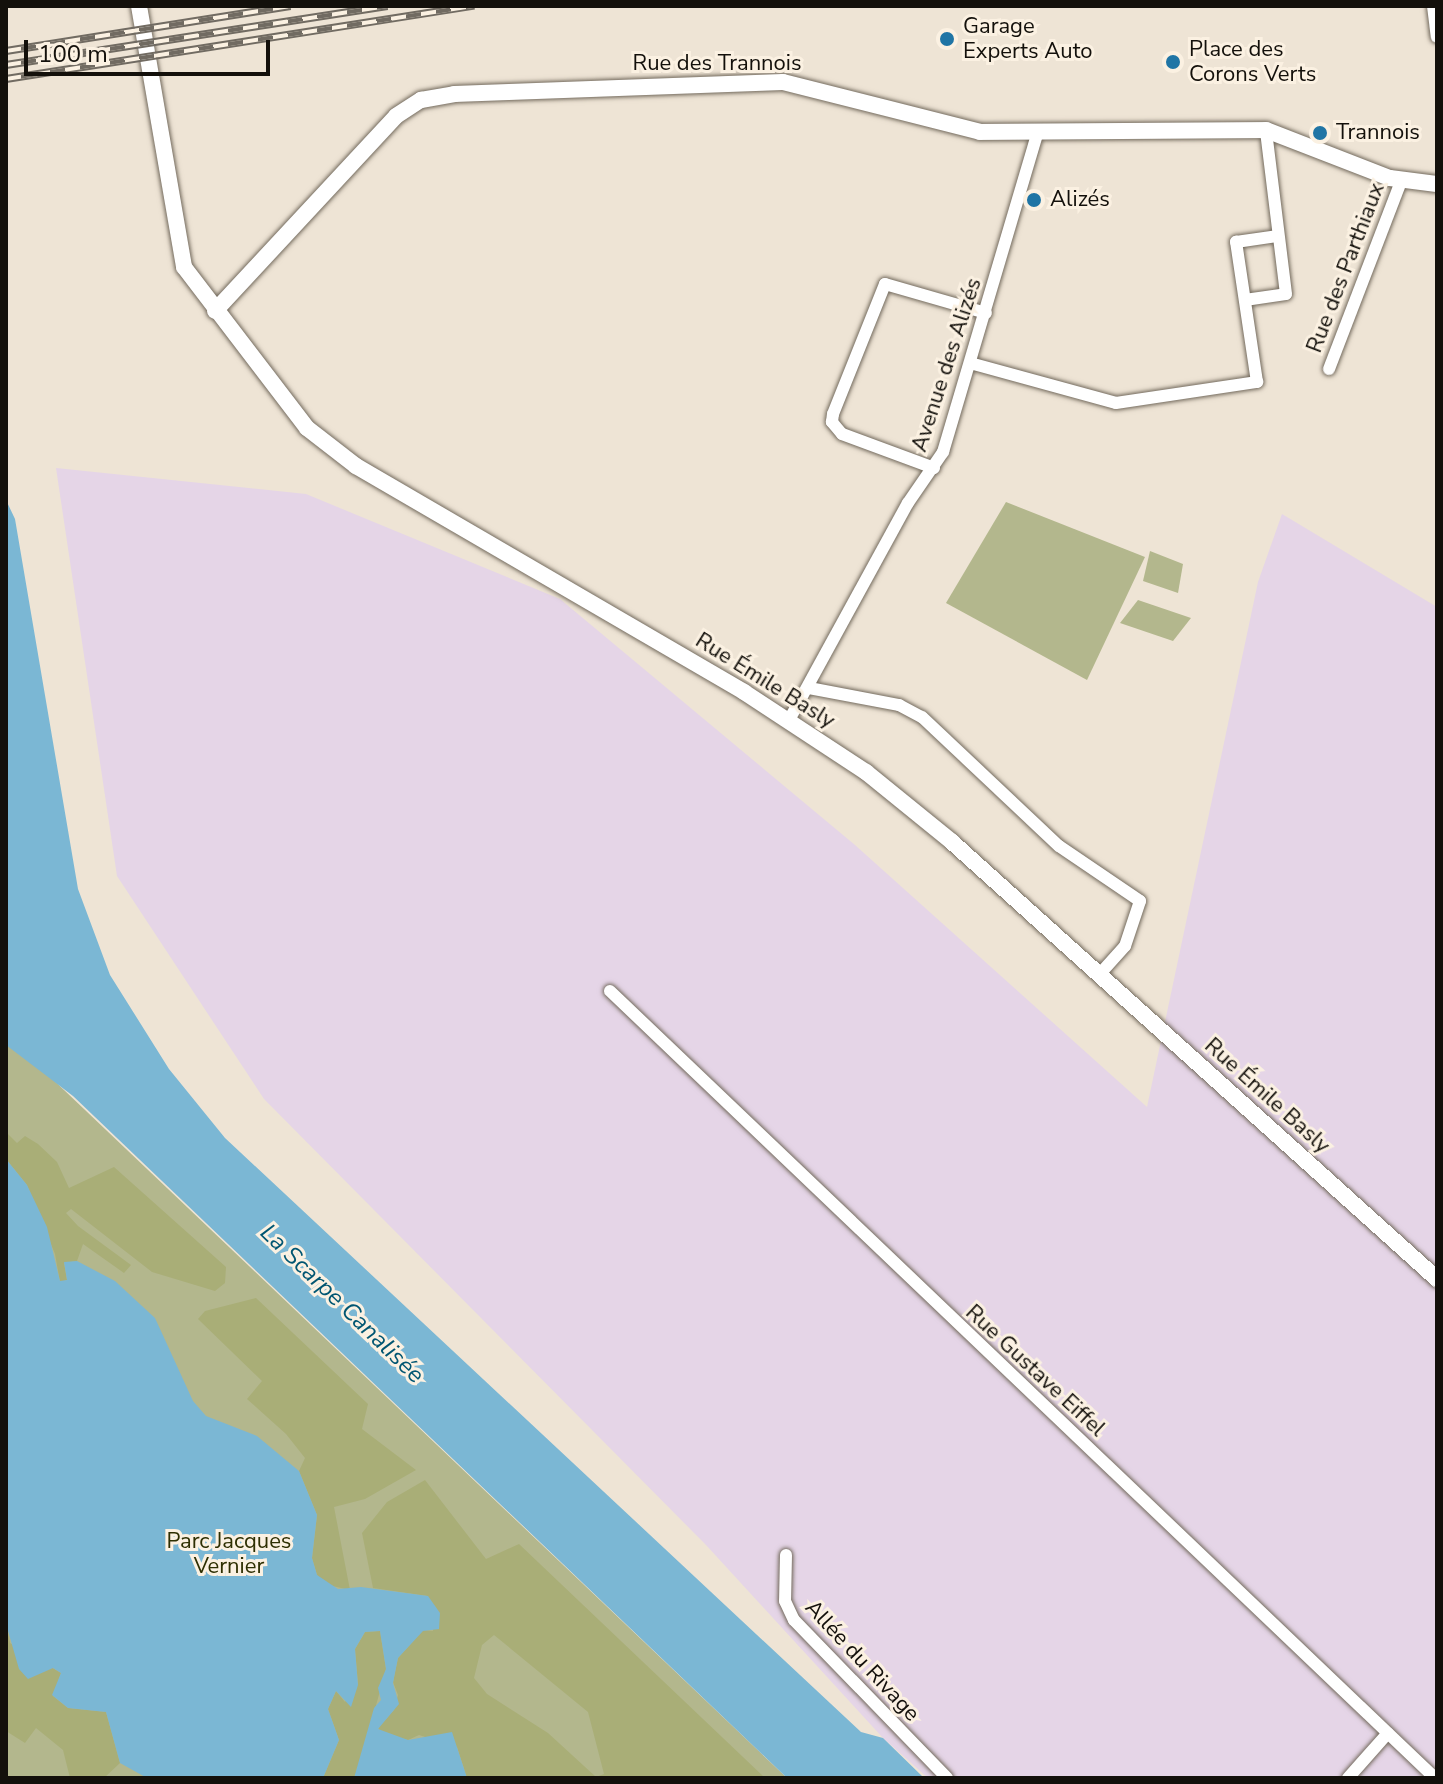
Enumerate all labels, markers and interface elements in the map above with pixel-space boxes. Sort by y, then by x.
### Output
place label: Garage Experts Auto [963,13,1093,64]
scale bar [28,24,274,74]
marker: Garage Experts Auto [938,30,956,48]
place label: Place des Corons Verts [1189,36,1316,88]
text: 100 m [38,38,108,70]
street label: Rue des Trannois [632,51,802,77]
marker: Place des Corons Verts [1164,53,1182,71]
place label: Trannois [1336,120,1420,146]
marker: Trannois [1311,124,1329,142]
street label: Rue des Parthiaux [1302,179,1390,357]
place label: Alizés [1050,187,1110,213]
marker: Alizés [1025,191,1043,209]
street label: Avenue des Alizés [906,275,988,455]
street label: Rue Émile Basly [690,628,840,734]
street label: Rue Émile Basly [1199,1033,1335,1159]
water label: La Scarpe Canalisée [254,1218,430,1390]
street label: Rue Gustave Eiffel [960,1300,1110,1442]
park label: Parc Jacques Vernier [167,1528,291,1580]
street label: Allée du Rivage [799,1595,925,1727]

